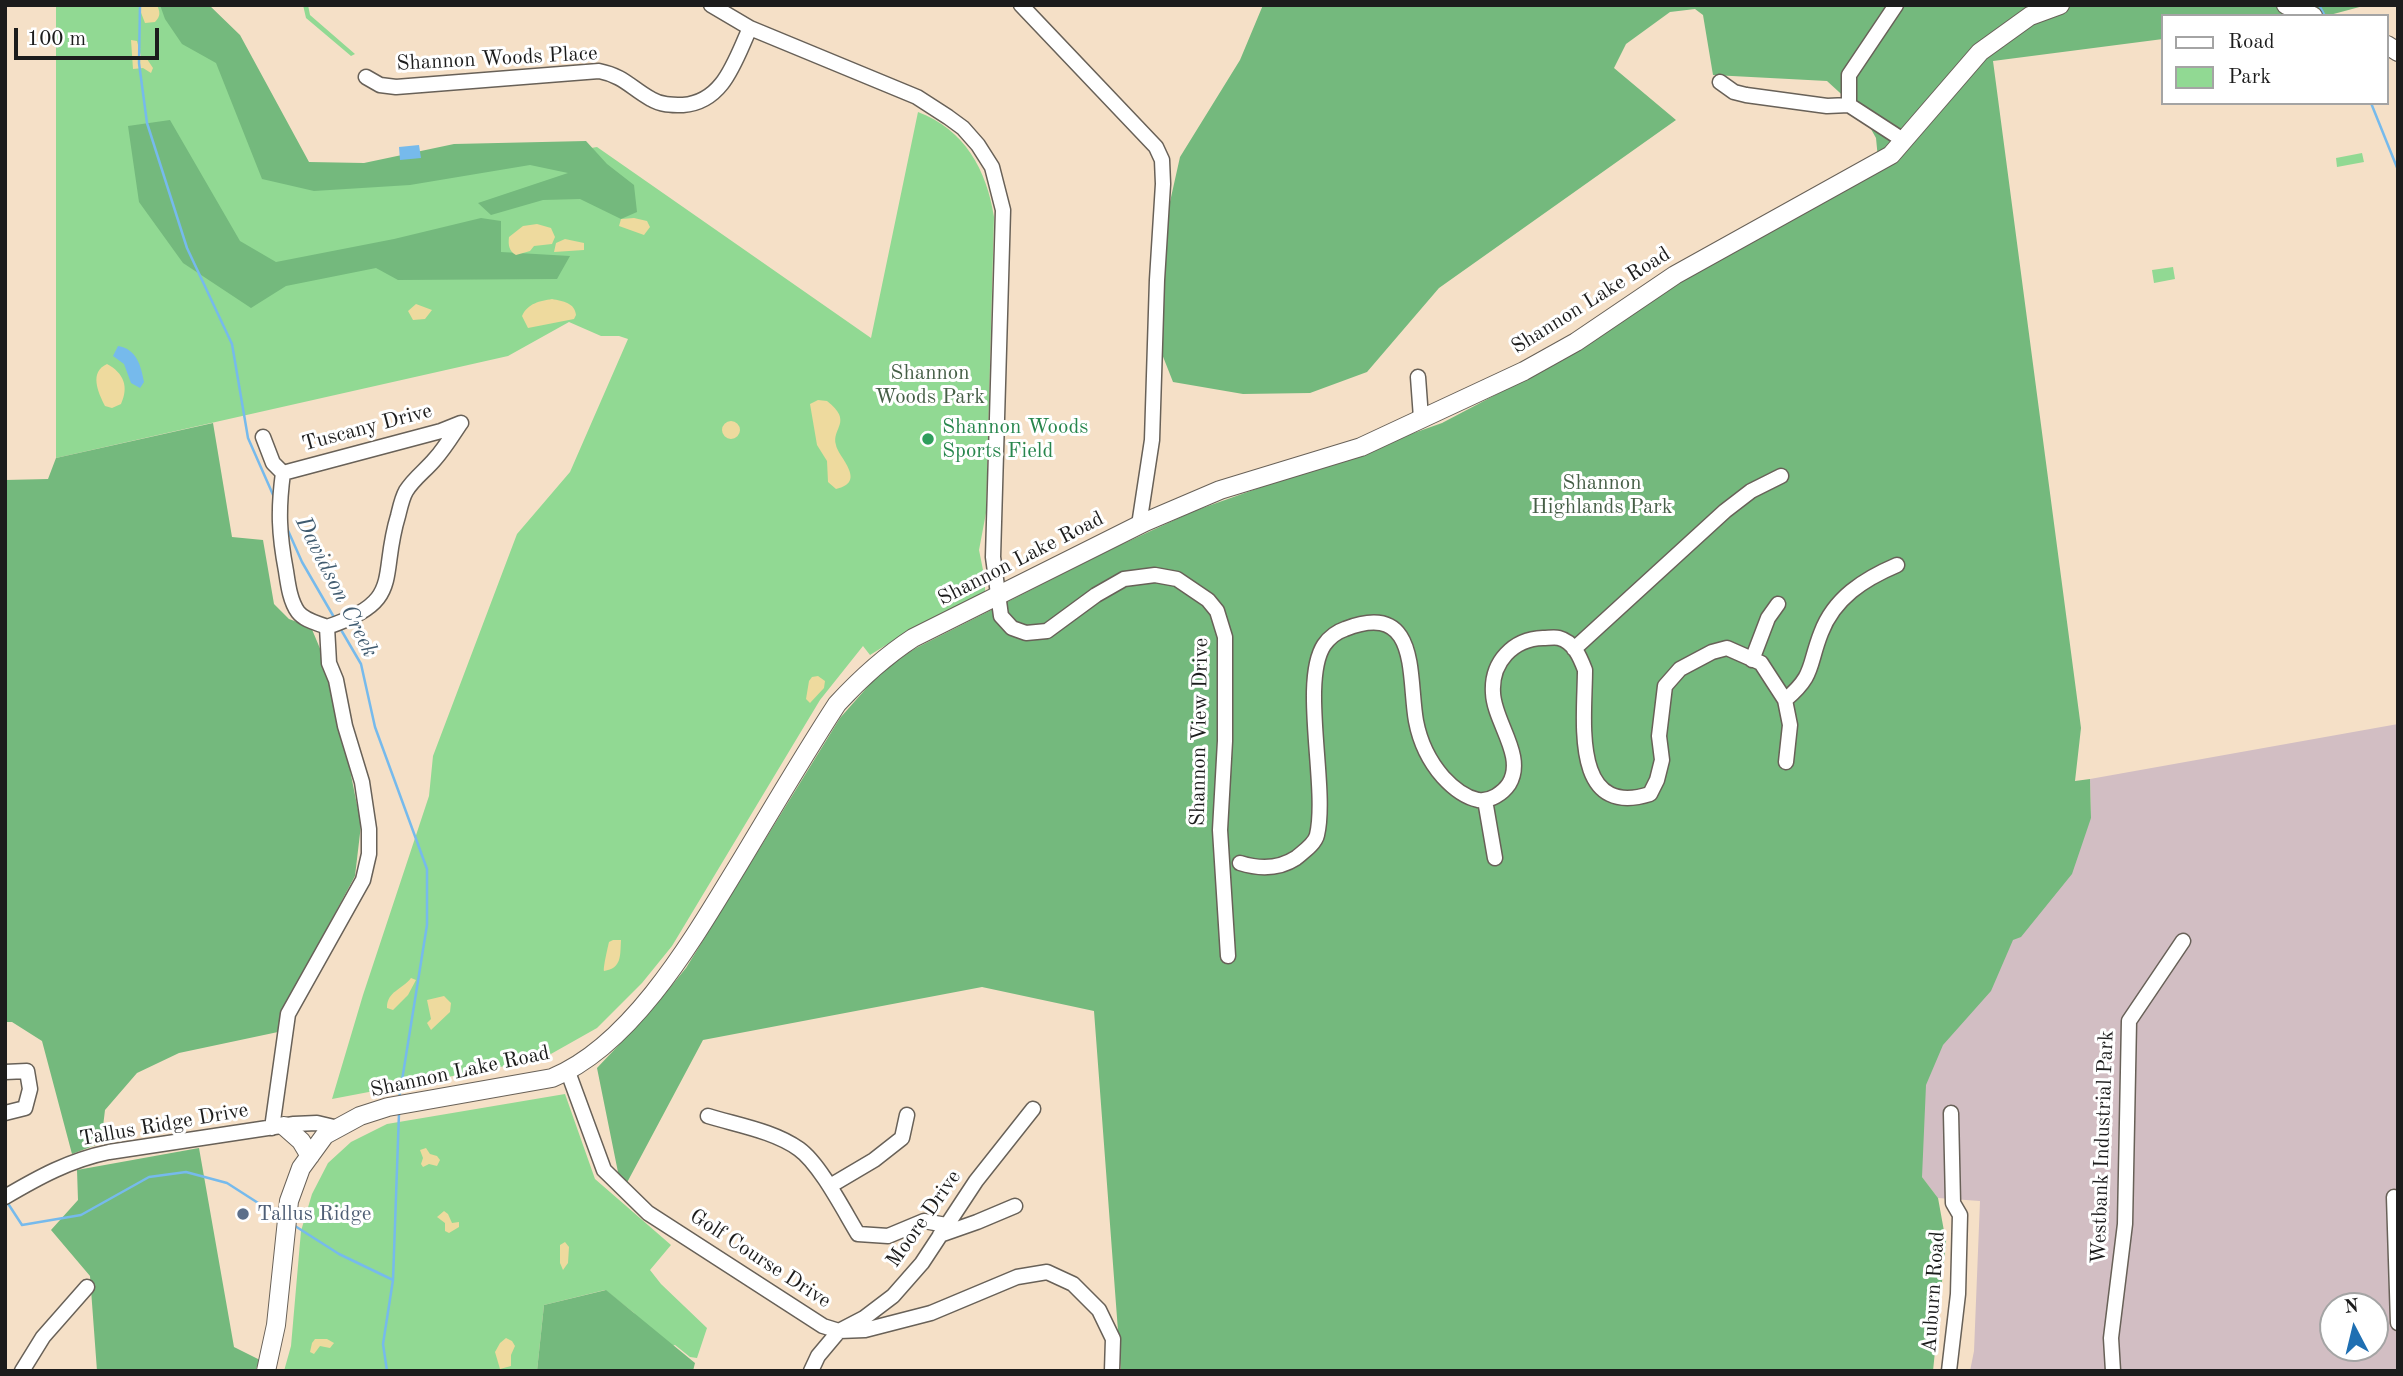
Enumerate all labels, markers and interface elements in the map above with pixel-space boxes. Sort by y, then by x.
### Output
scale bar [18,14,163,58]
legend [2162,14,2389,105]
text: 100 m [27,29,86,50]
text: Road [2228,32,2275,53]
street label: Shannon Woods Place [396,41,598,77]
text: Park [2228,67,2271,88]
street label: Shannon Lake Road [1507,242,1675,360]
park label: Shannon Woods Park [875,360,985,410]
street label: Tuscany Drive [299,399,435,457]
place label: Shannon Woods Sports Field [942,414,1088,464]
marker: Shannon Woods Sports Field [920,431,936,447]
park label: Shannon Highlands Park [1531,470,1673,520]
street label: Shannon Lake Road [934,506,1108,612]
water label: Davidson Creek [289,512,383,662]
street label: Shannon View Drive [1186,638,1214,826]
street label: Westbank Industrial Park [2086,1030,2120,1264]
street label: Shannon Lake Road [368,1041,552,1103]
street label: Tallus Ridge Drive [78,1098,250,1152]
street label: Moore Drive [881,1165,967,1273]
place label: Tallus Ridge [257,1201,371,1227]
street label: Golf Course Drive [685,1204,835,1314]
marker: Tallus Ridge [235,1206,251,1222]
street label: Auburn Road [1917,1230,1951,1354]
north arrow [2319,1292,2389,1362]
text: N [2343,1297,2360,1318]

